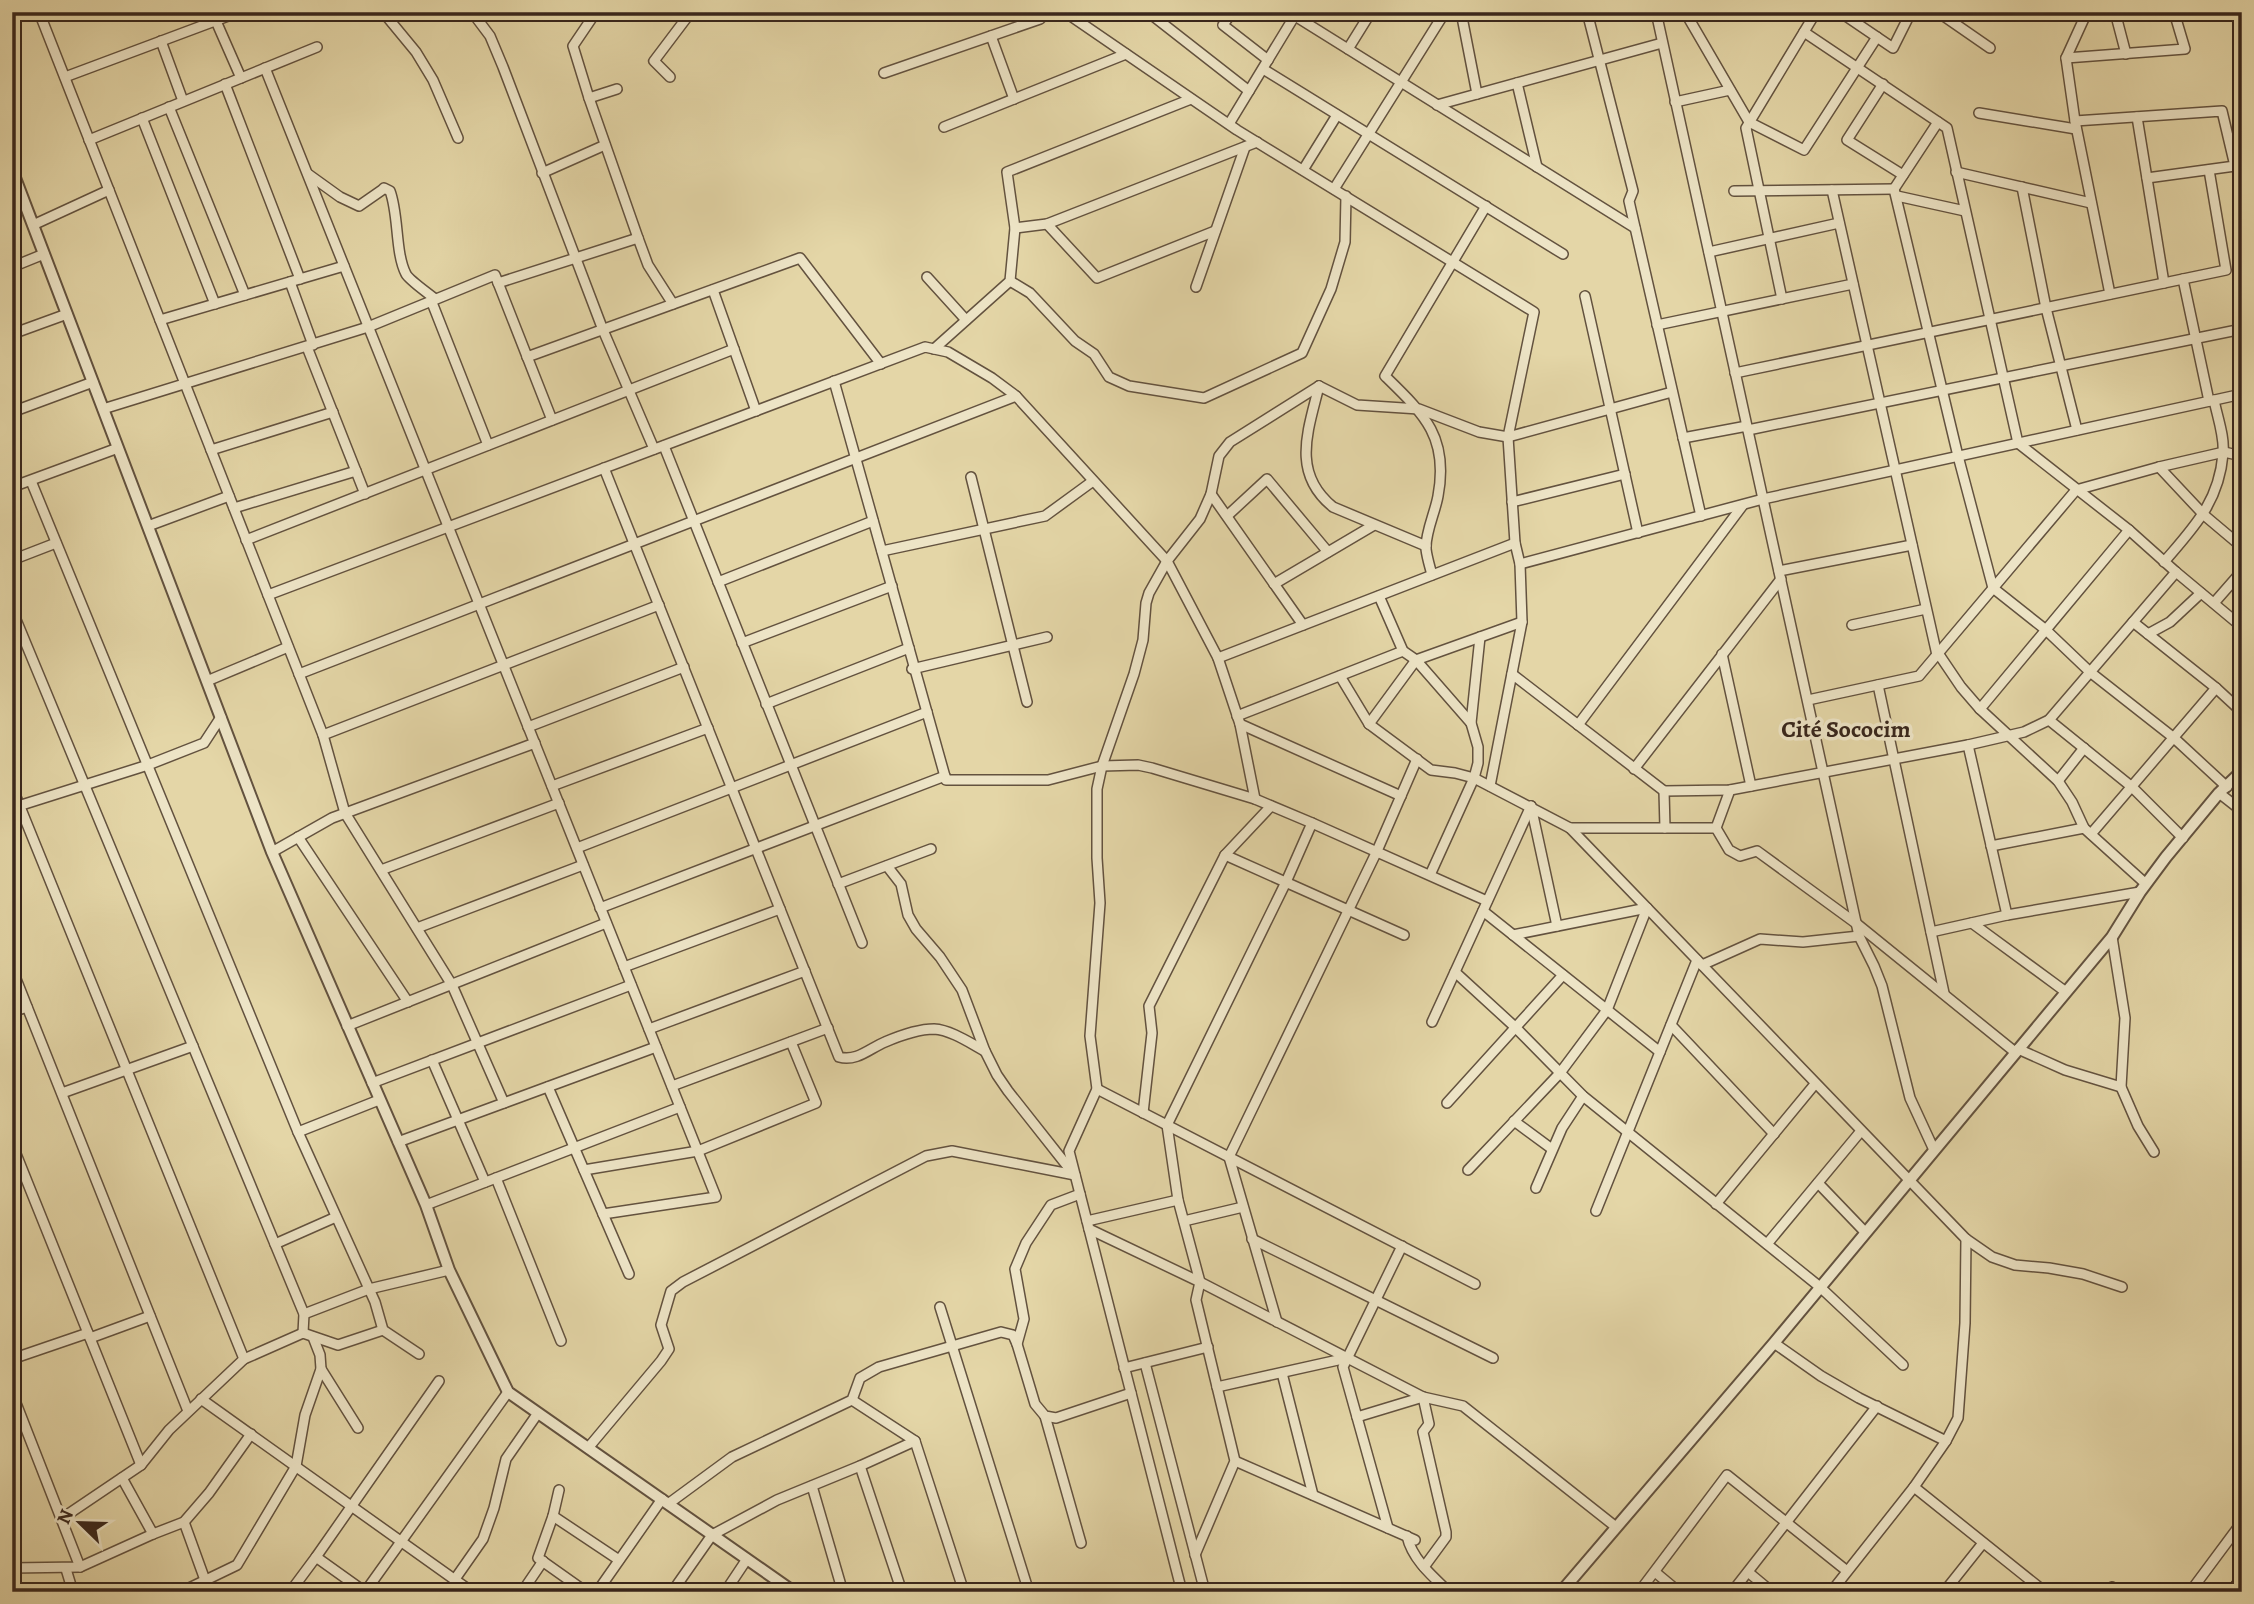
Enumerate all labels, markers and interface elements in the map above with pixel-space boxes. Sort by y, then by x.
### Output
district label: Cité Sococim [1781,713,1911,745]
north arrow [46,1488,116,1558]
text: N [51,1505,80,1528]

